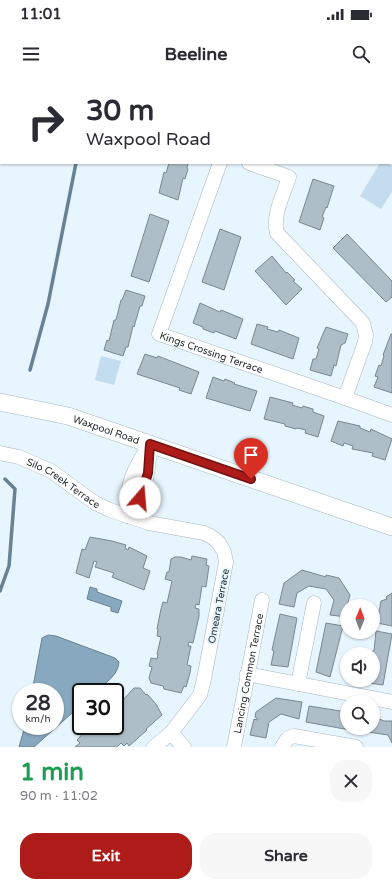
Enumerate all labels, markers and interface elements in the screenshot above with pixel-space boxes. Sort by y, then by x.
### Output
text: 11:01 [20,5,62,23]
icon: menu [20,43,42,65]
text: Beeline [165,43,227,65]
icon: search [350,43,372,65]
text: 30 m [86,94,154,128]
icon: right [20,96,72,148]
text: Waxpool Road [86,128,211,150]
street label: Kings Crossing Terrace [158,330,265,376]
street label: Waxpool Road [71,413,141,447]
pin [234,438,268,479]
icon: arrive [240,444,262,466]
street label: Silo Creek Terrace [24,456,102,512]
position arrow [119,477,161,519]
street label: Omeara Terrace [206,567,232,645]
north arrow [340,599,380,639]
map controls [340,599,380,735]
street label: Lancing Common Terrace [232,612,266,734]
button: sound [340,647,380,687]
speed limit sign: 30 [72,683,124,735]
text: 28 [25,692,51,716]
button: search [340,695,380,735]
text: km/h [25,713,51,725]
text: 1 min [20,758,84,787]
button: close [330,760,372,802]
text: 90 m · 11:02 [20,788,98,804]
button: Exit [20,833,192,879]
button: Share [200,833,372,879]

